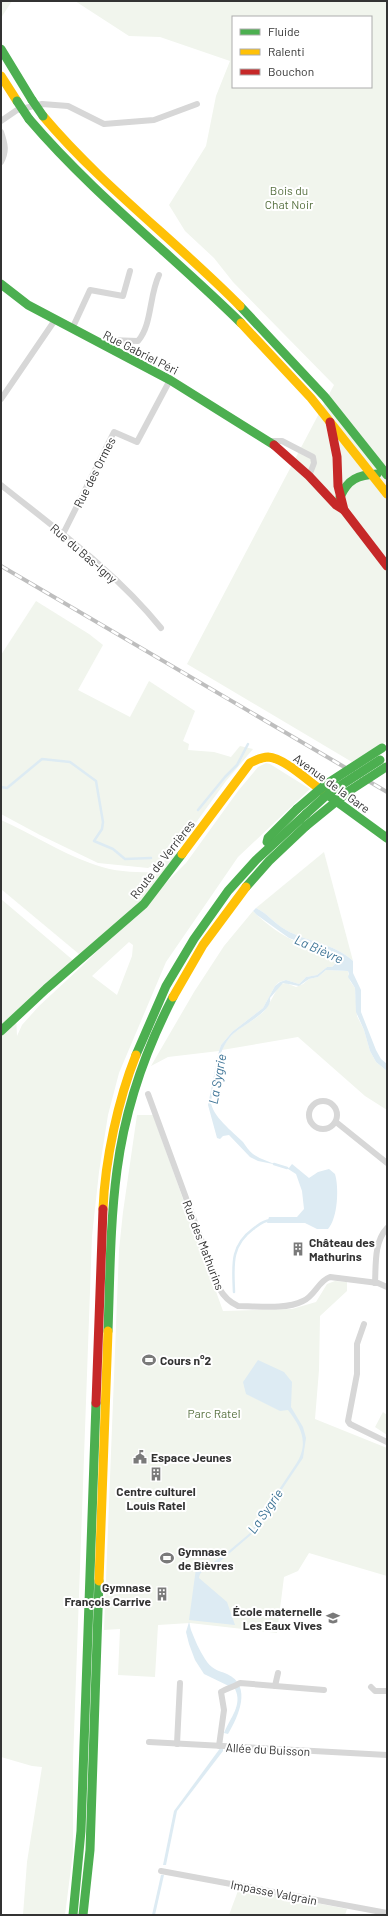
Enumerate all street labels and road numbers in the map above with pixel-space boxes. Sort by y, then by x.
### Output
street label: Rue Gabriel Péri [101,327,181,377]
street label: Rue des Ormes [70,434,118,510]
street label: Rue du Bas-Igny [48,520,120,586]
street label: Avenue de la Gare [291,751,373,815]
street label: Route de Verrières [127,817,197,901]
street label: Rue des Mathurins [180,1198,228,1292]
street label: Allée du Buisson [225,1740,311,1758]
street label: Impasse Valgrain [230,1877,318,1907]

